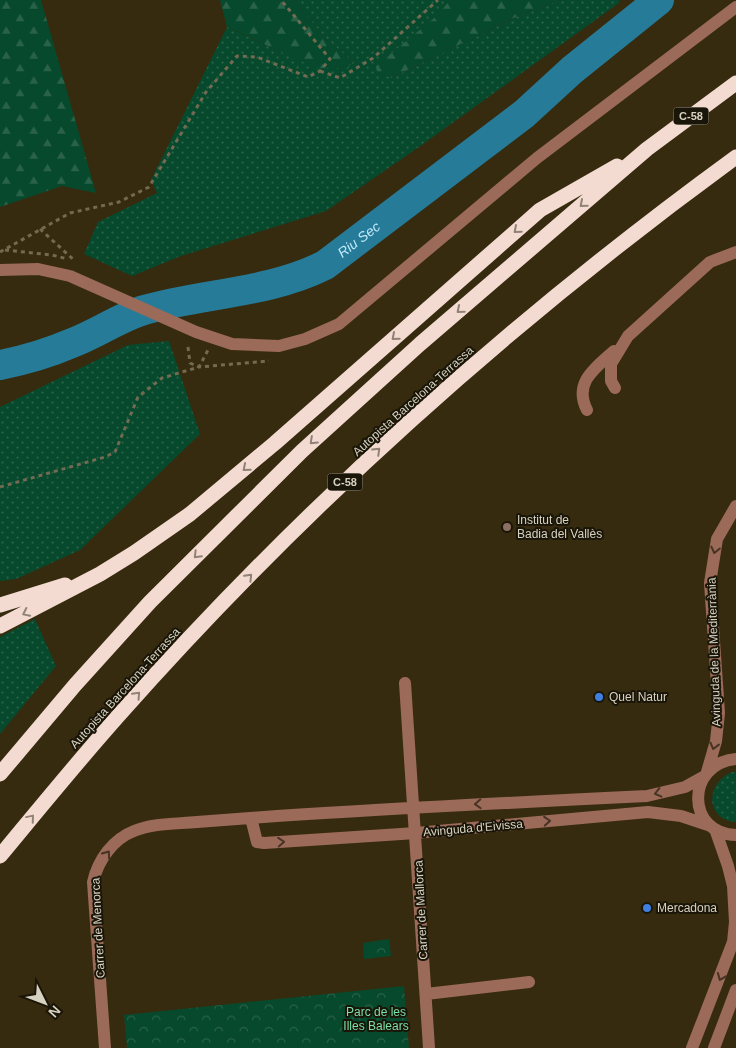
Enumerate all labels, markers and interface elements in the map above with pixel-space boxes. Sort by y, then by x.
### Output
road number: C-58 [674,108,708,124]
one-way arrow [580,198,589,207]
water label: Riu Sec [334,218,383,261]
one-way arrow [513,224,522,233]
one-way arrow [456,304,465,313]
one-way arrow [391,332,400,341]
street label: Autopista Barcelona-Terrassa [350,343,476,459]
one-way arrow [309,435,318,444]
one-way arrow [372,448,381,457]
one-way arrow [243,462,252,470]
road number: C-58 [328,474,362,491]
place label: Institut de Badia del Vallès [517,513,602,541]
marker: Institut de Badia del Vallès [501,521,513,533]
one-way arrow [710,545,721,554]
one-way arrow [194,549,203,558]
one-way arrow [243,574,252,583]
street label: Avinguda de la Mediterrània [704,577,724,727]
one-way arrow [22,607,31,617]
street label: Autopista Barcelona-Terrassa [67,625,183,751]
place label: Quel Natur [609,690,667,704]
marker: Quel Natur [593,691,605,703]
one-way arrow [131,692,140,701]
one-way arrow [710,742,720,750]
one-way arrow [653,787,662,798]
one-way arrow [474,798,482,809]
one-way arrow [26,815,35,824]
one-way arrow [544,816,552,827]
street label: Avinguda d'Eivissa [423,817,524,839]
one-way arrow [277,837,285,848]
one-way arrow [101,850,110,860]
street label: Carrer de Mallorca [411,860,431,960]
street label: Carrer de Menorca [88,877,108,979]
place label: Mercadona [657,901,717,915]
marker: Mercadona [641,902,653,914]
one-way arrow [716,972,727,981]
north arrow [20,978,70,1028]
text: N [45,1003,64,1021]
park label: Parc de les Illes Balears [343,1005,409,1033]

